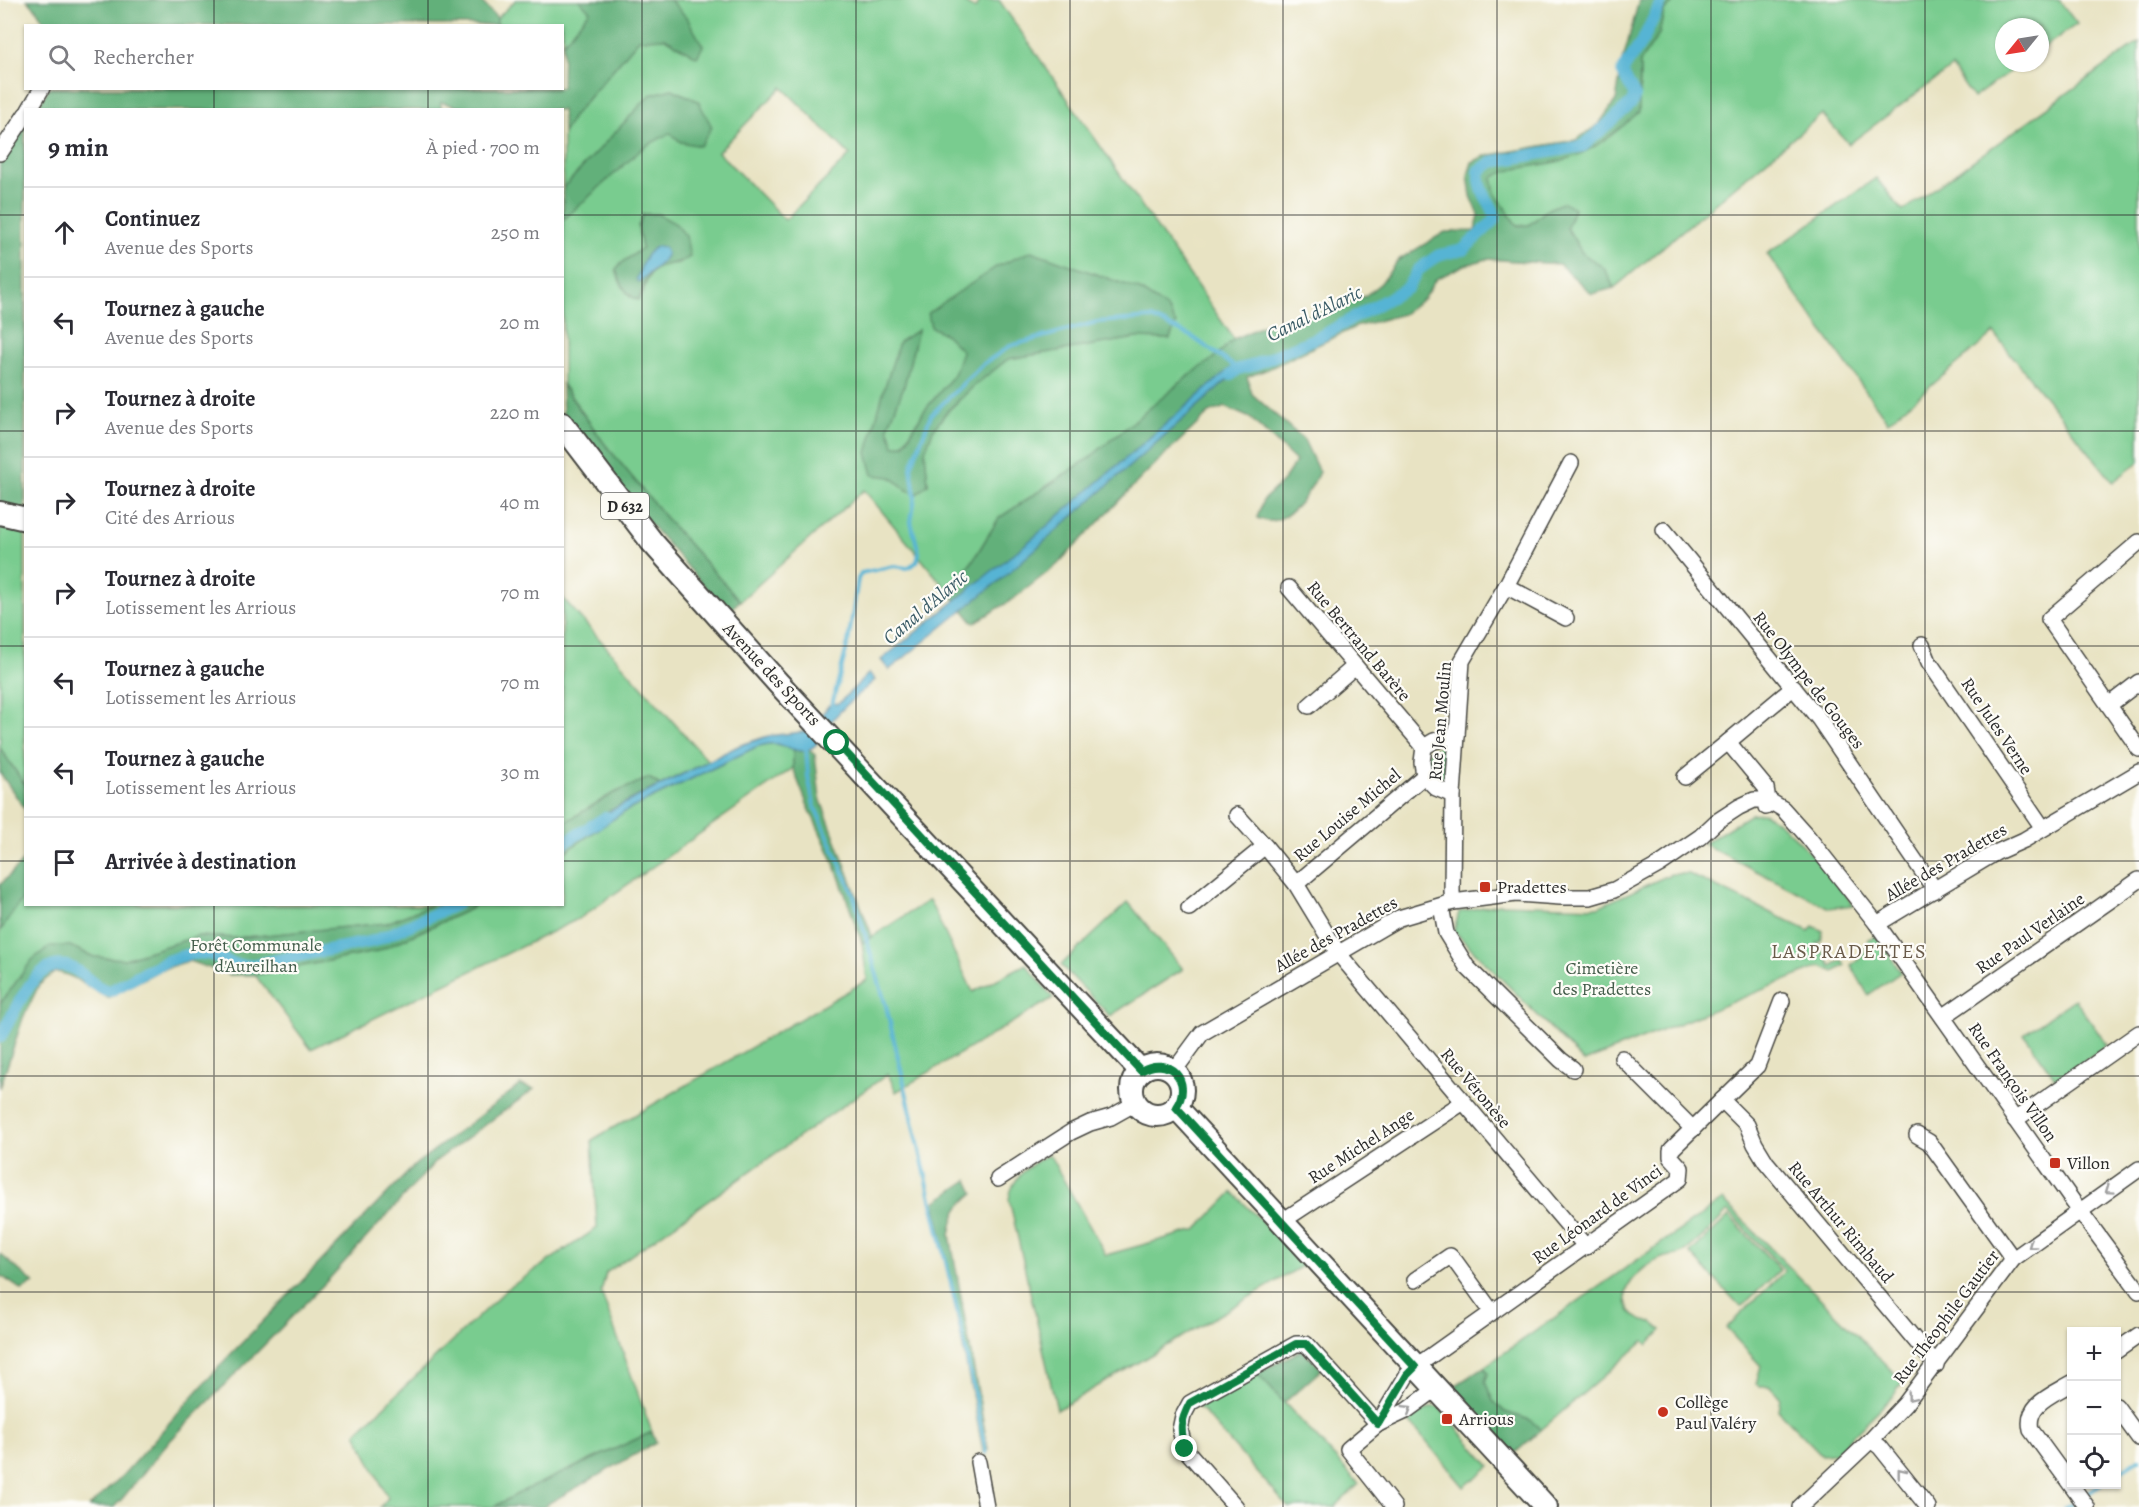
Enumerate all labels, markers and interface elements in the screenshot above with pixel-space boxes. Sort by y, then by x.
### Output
north arrow [1995,18,2049,72]
search box [24,24,564,90]
icon: search [45,41,78,74]
text: Rechercher [93,42,194,72]
text: 9 min [48,130,109,165]
text: À pied · 700 m [426,134,540,161]
text: Continuez [105,204,200,234]
icon: ahead [48,216,81,249]
text: 250 m [491,219,540,246]
text: Avenue des Sports [105,234,254,261]
water label: Canal d'Alaric [1262,279,1367,348]
text: Tournez à gauche [105,294,265,324]
icon: left [48,306,81,339]
text: 20 m [499,309,540,336]
text: Avenue des Sports [105,324,254,351]
text: Tournez à droite [105,384,256,414]
icon: right [48,396,81,429]
text: 220 m [490,399,540,426]
text: Avenue des Sports [105,414,254,441]
text: Tournez à droite [105,474,256,504]
icon: right [48,486,81,519]
text: 40 m [500,489,540,516]
road number: D 632 [601,493,649,519]
text: Cité des Arrious [105,504,235,531]
text: Tournez à droite [105,564,256,594]
water label: Canal d'Alaric [877,564,974,651]
icon: right [48,576,81,609]
street label: Rue Bertrand Barère [1302,576,1416,706]
text: 70 m [500,579,540,606]
text: Lotissement les Arrious [105,594,296,621]
street label: Rue Olympe de Gouges [1748,606,1870,754]
street label: Avenue des Sports [717,616,826,731]
text: Tournez à gauche [105,654,265,684]
street label: Rue Jean Moulin [1423,660,1457,782]
icon: left [48,666,81,699]
text: 70 m [500,669,540,696]
street label: Rue Jules Verne [1956,673,2038,779]
text: Lotissement les Arrious [105,684,296,711]
route start [823,729,849,755]
text: Tournez à gauche [105,744,265,774]
icon: left [48,756,81,789]
text: 30 m [500,759,540,786]
street label: Rue Louise Michel [1288,763,1406,867]
text: Lotissement les Arrious [105,774,296,801]
street label: Allée des Pradettes [1880,817,2011,907]
icon: arrive [48,846,81,879]
text: Arrivée à destination [105,847,296,877]
place label: Pradettes [1497,875,1567,899]
marker: Pradettes [1478,880,1492,894]
street label: Rue Paul Verlaine [1971,887,2089,979]
street label: Allée des Pradettes [1269,890,1402,978]
park label: Forêt Communale d'Aureilhan [190,933,322,978]
district label: LASPRADETTES [1771,938,1927,965]
park label: Cimetière des Pradettes [1553,956,1651,1001]
street label: Rue François Villon [1963,1017,2063,1147]
street label: Rue Véronèse [1435,1043,1517,1133]
street label: Rue Michel Ange [1303,1103,1419,1189]
place label: Villon [2066,1151,2110,1175]
street label: Rue Arthur Rimbaud [1783,1156,1899,1288]
marker: Villon [2048,1156,2062,1170]
street label: Rue Léonard de Vinci [1527,1159,1667,1269]
one-way arrow [2105,1183,2116,1194]
one-way arrow [2028,1238,2039,1249]
street label: Rue Théophile Gautier [1887,1245,2005,1389]
map controls [2067,1327,2121,1489]
button: + [2067,1327,2121,1381]
button: − [2067,1381,2121,1435]
place label: Collège Paul Valéry [1675,1390,1757,1435]
one-way arrow [1908,1390,1919,1401]
one-way arrow [1402,1405,1412,1416]
marker: Collège Paul Valéry [1656,1405,1670,1419]
place label: Arrious [1458,1407,1514,1431]
marker: Arrious [1440,1412,1454,1426]
route end [1171,1435,1197,1461]
button: locate [2067,1435,2121,1489]
one-way arrow [1898,1468,1909,1479]

